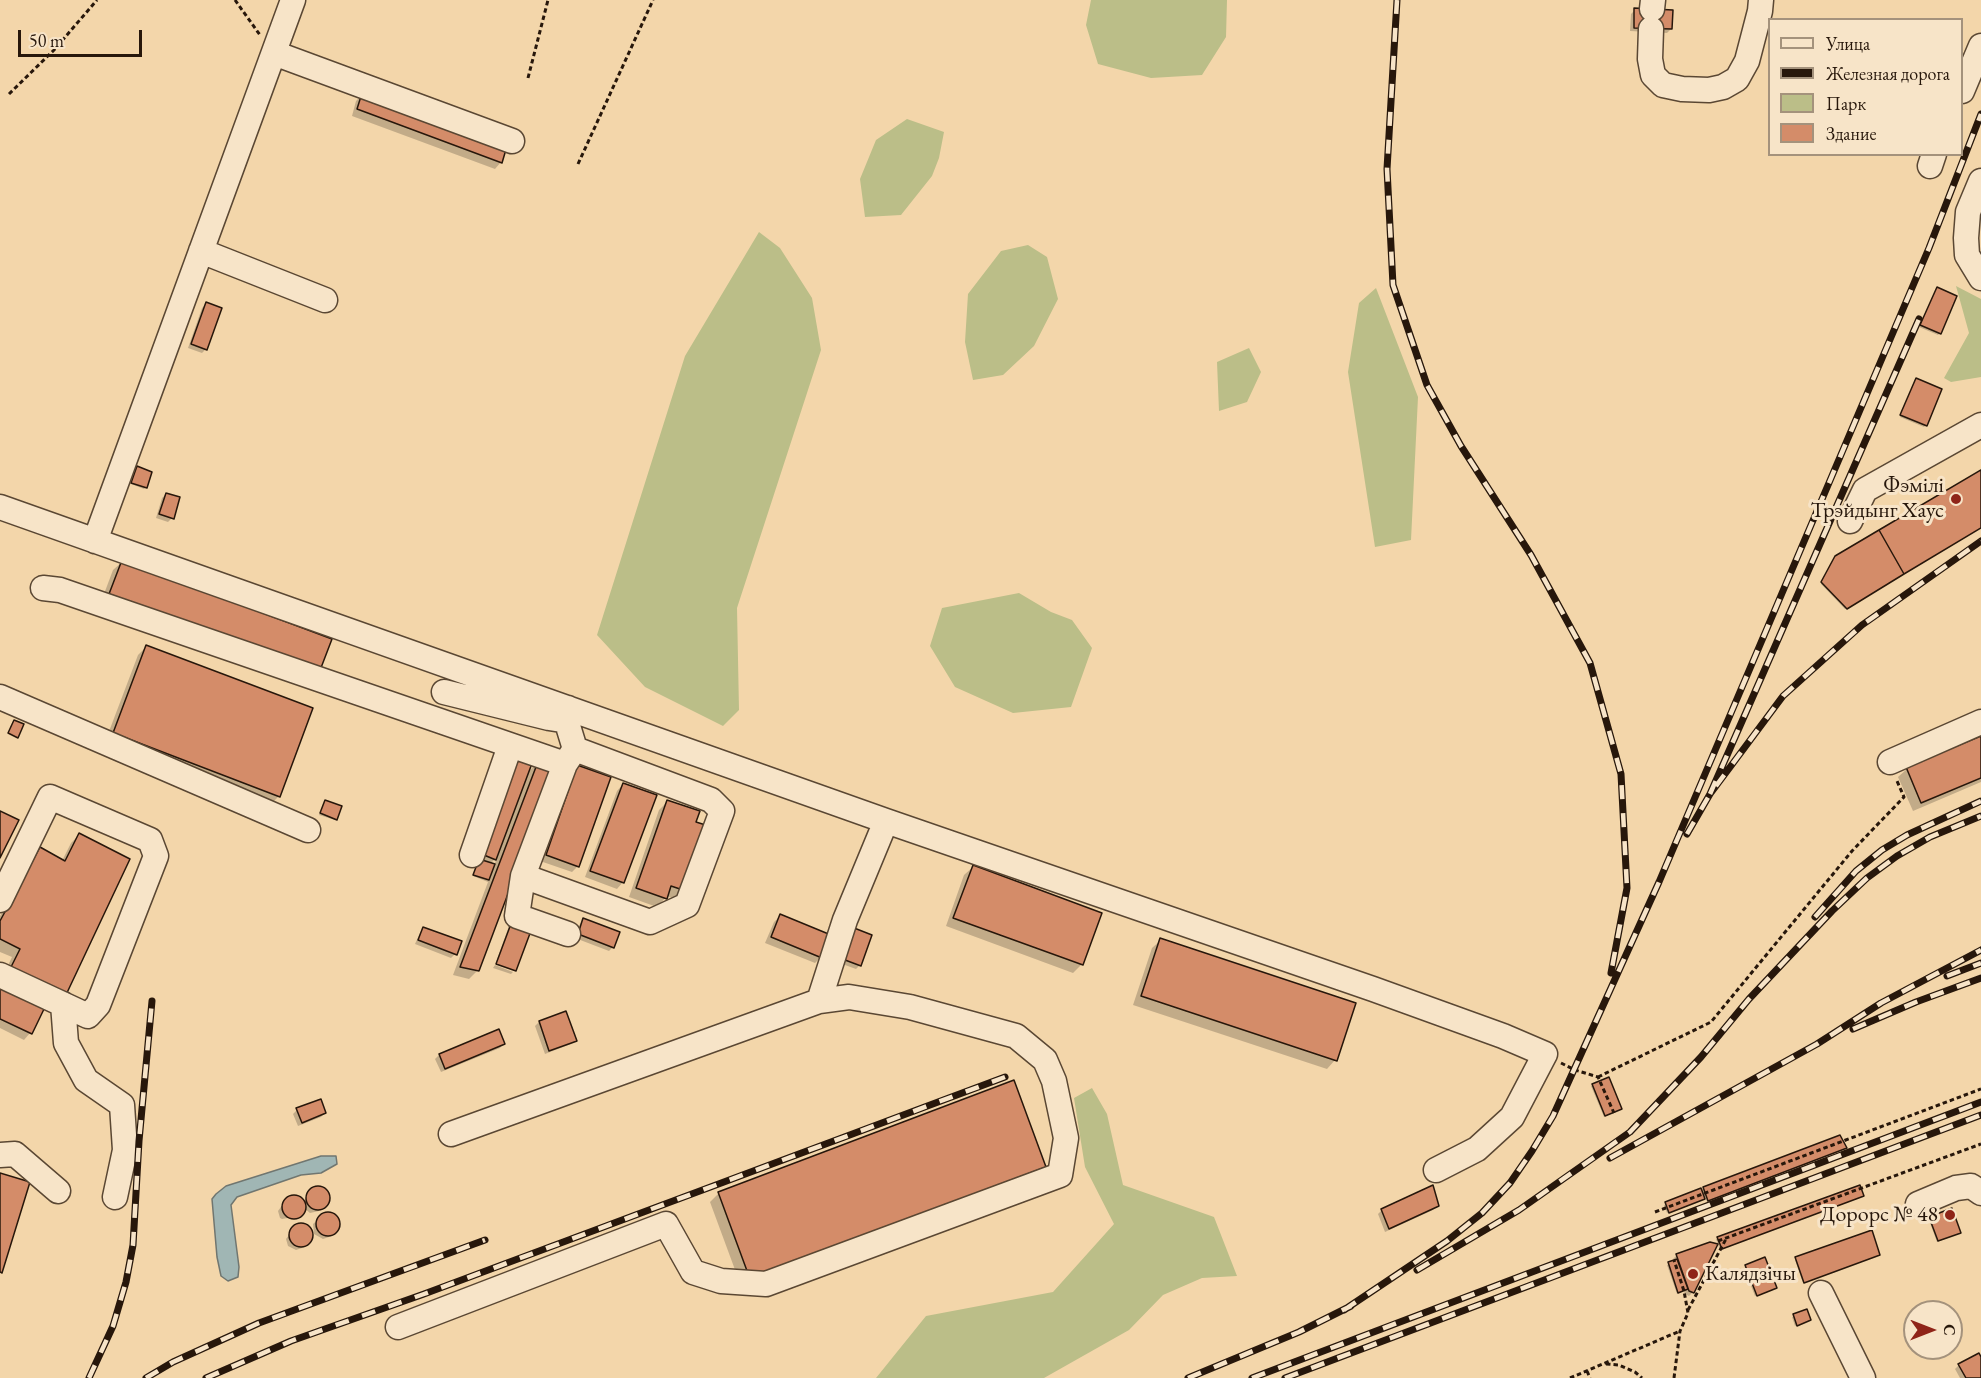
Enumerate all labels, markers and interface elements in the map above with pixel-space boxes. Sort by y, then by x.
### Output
scale bar [21,18,146,56]
legend [1768,18,1963,156]
text: 50 m [29,29,64,52]
text: Улица [1826,32,1870,55]
text: Железная дорога [1826,62,1950,85]
text: Парк [1826,92,1866,115]
text: Здание [1826,122,1876,145]
place label: Фэмілі Трэйдынг Хаус [1811,473,1944,524]
marker: Фэмілі Трэйдынг Хаус [1949,492,1963,506]
place label: Дорорс № 48 [1820,1202,1938,1228]
marker: Дорорс № 48 [1943,1208,1957,1222]
place label: Калядзічы [1705,1261,1796,1287]
marker: Калядзічы [1686,1267,1700,1281]
north arrow [1903,1300,1963,1360]
text: С [1939,1324,1960,1336]

